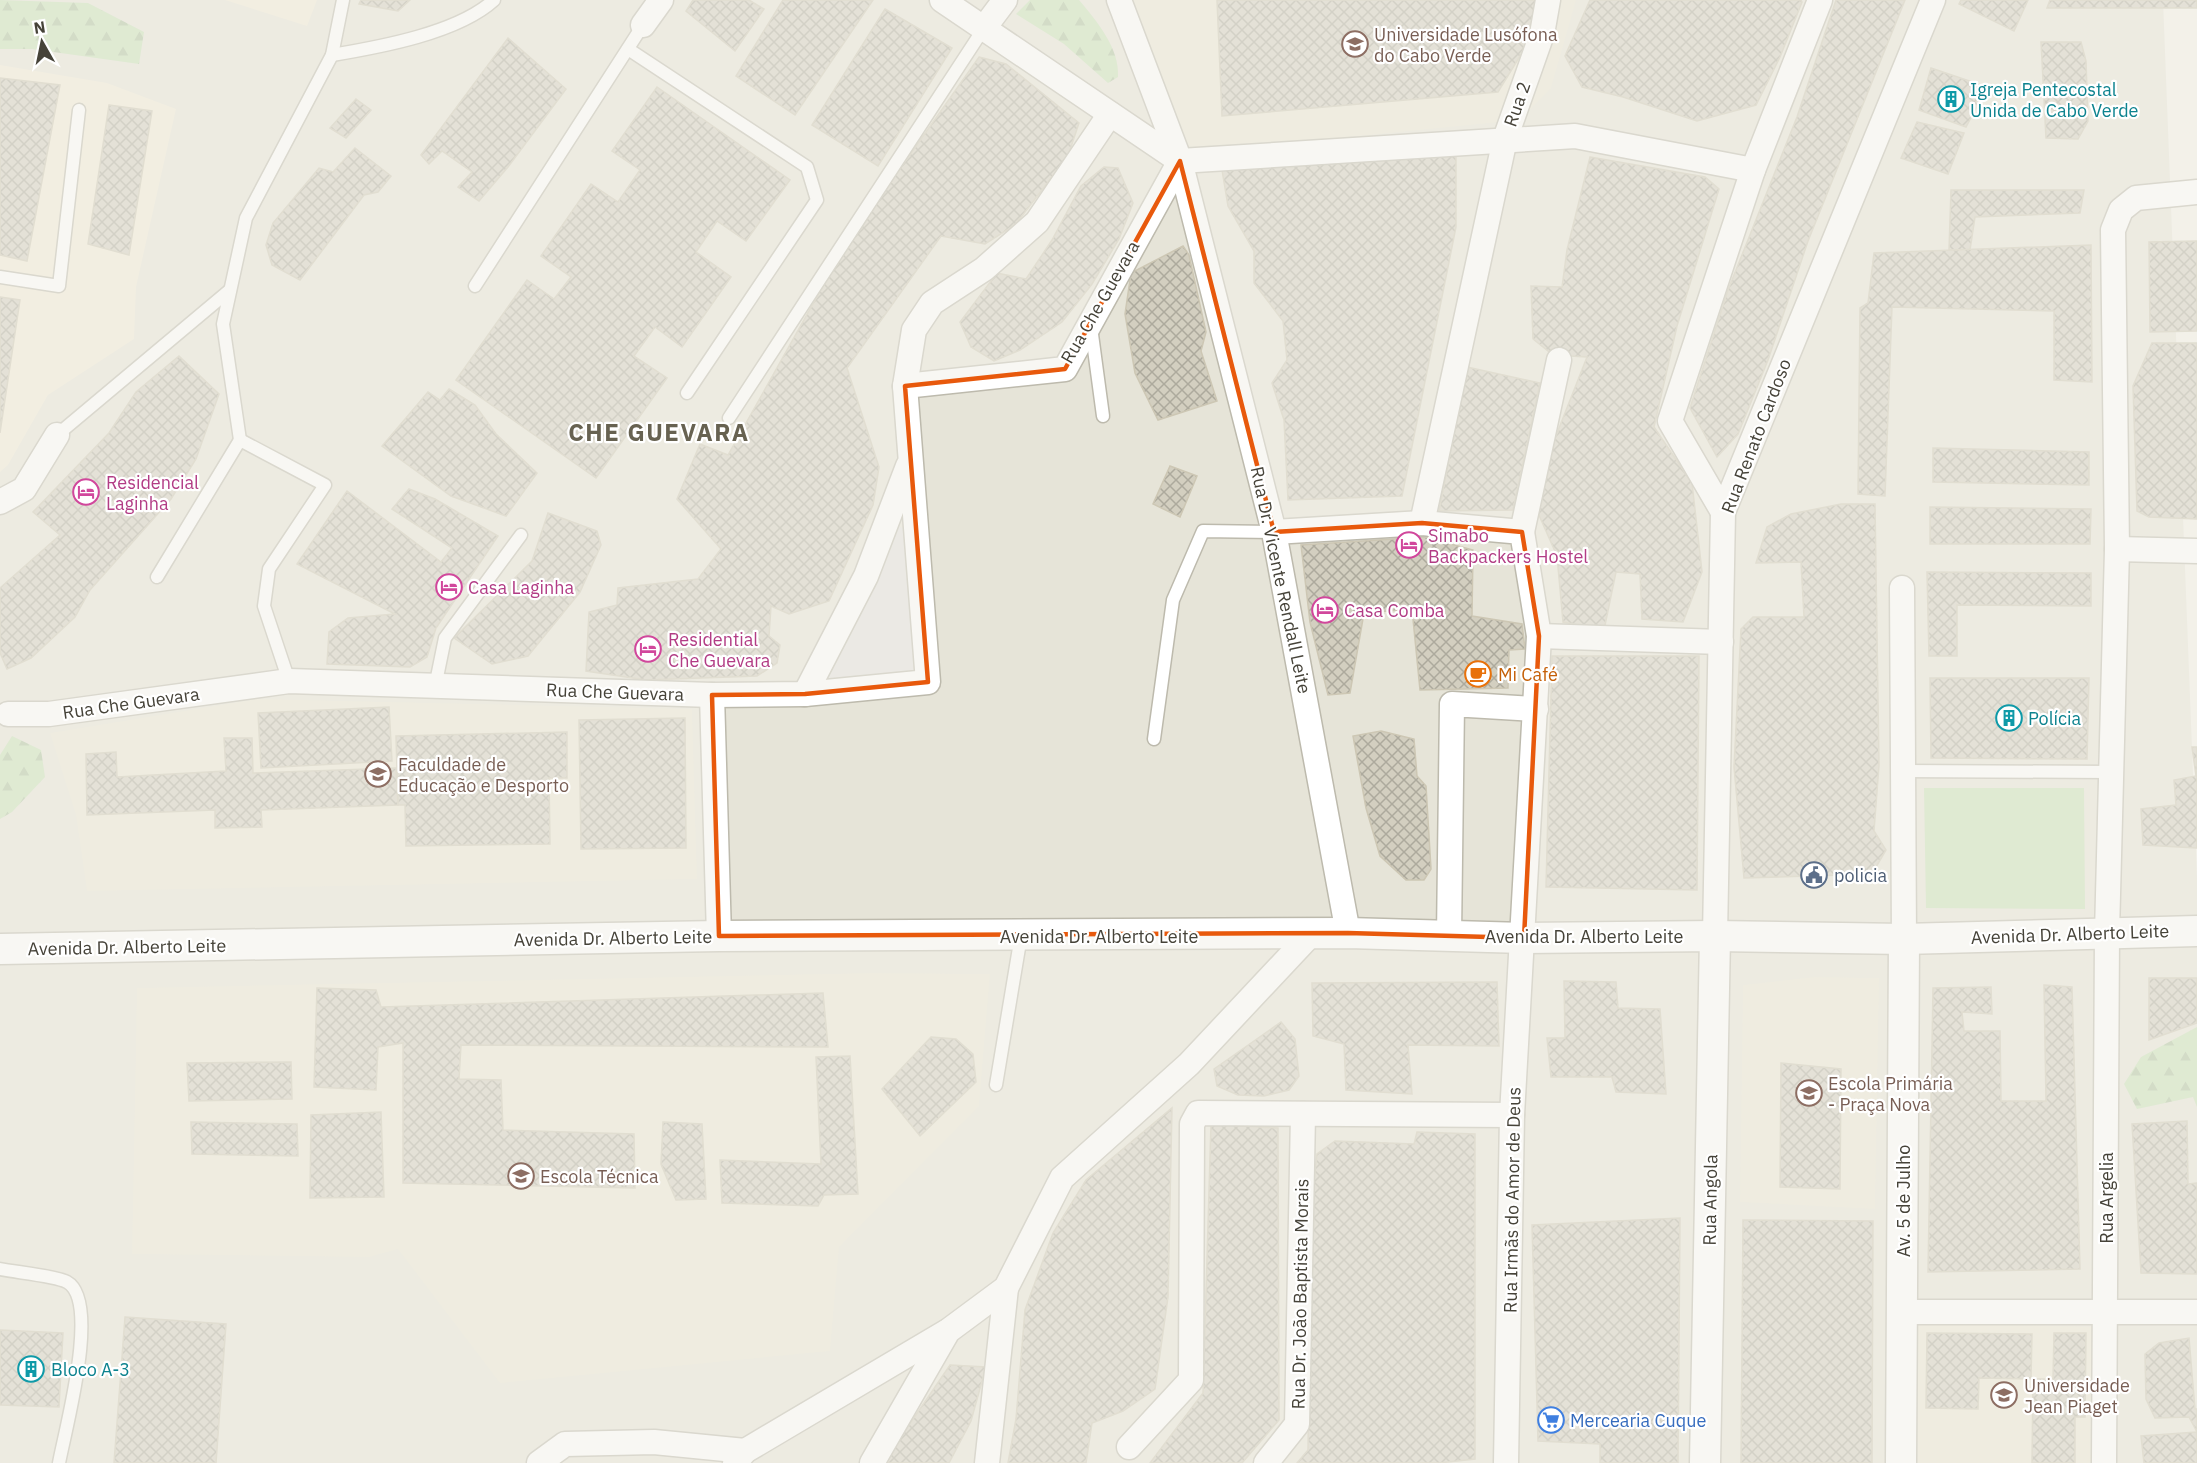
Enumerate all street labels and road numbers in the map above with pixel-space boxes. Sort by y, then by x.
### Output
street label: Rua 2 [1499,78,1535,130]
street label: Rua Che Guevara [1056,236,1145,368]
street label: Rua Renato Cardoso [1716,355,1796,517]
street label: Rua Dr. Vicente Rendall Leite [1246,464,1316,696]
street label: Rua Che Guevara [546,678,685,706]
street label: Rua Che Guevara [61,682,201,724]
street label: Avenida Dr. Alberto Leite [1970,919,2170,949]
street label: Avenida Dr. Alberto Leite [514,925,713,951]
street label: Avenida Dr. Alberto Leite [1000,925,1198,948]
street label: Avenida Dr. Alberto Leite [1485,925,1683,948]
street label: Avenida Dr. Alberto Leite [28,934,227,960]
street label: Rua Irmãs do Amor de Deus [1499,1087,1525,1313]
street label: Av. 5 de Julho [1892,1145,1915,1257]
street label: Rua Argelia [2095,1152,2118,1244]
street label: Rua Angola [1698,1154,1722,1246]
street label: Rua Dr. João Baptista Morais [1286,1178,1314,1410]

